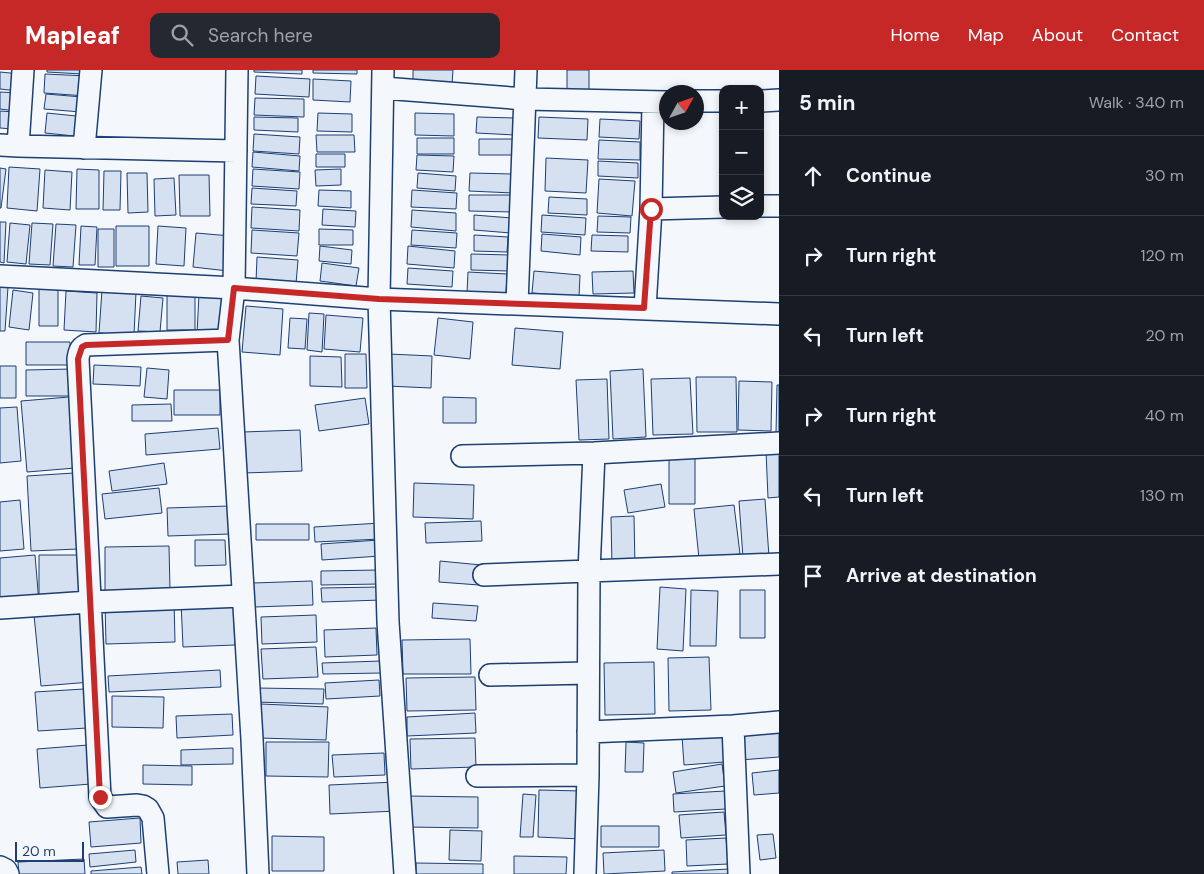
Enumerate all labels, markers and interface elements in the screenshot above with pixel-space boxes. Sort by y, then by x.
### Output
search box [150,13,500,58]
text: Mapleaf [25,20,120,51]
icon: search [168,21,196,49]
text: Search here [208,23,313,48]
text: Home [890,23,940,47]
text: Map [968,23,1004,47]
text: About [1032,23,1083,47]
text: Contact [1111,23,1179,47]
north arrow [659,85,704,130]
map controls [719,85,764,220]
button: + [719,85,764,130]
text: 5 min [799,89,855,117]
text: Walk · 340 m [1089,92,1184,113]
button: − [719,130,764,175]
icon: ahead [799,162,827,190]
text: Continue [846,163,932,188]
text: 30 m [1145,165,1184,186]
button: layers [719,175,764,220]
route start [640,198,663,221]
icon: right [799,242,827,270]
text: Turn right [846,243,936,268]
text: 120 m [1140,245,1184,266]
icon: left [799,322,827,350]
text: Turn left [846,323,924,348]
text: 20 m [1145,325,1184,346]
icon: right [799,402,827,430]
text: Turn right [846,403,936,428]
text: 40 m [1145,405,1184,426]
icon: left [799,482,827,510]
text: Turn left [846,483,924,508]
text: 130 m [1140,485,1184,506]
icon: arrive [799,562,827,590]
text: Arrive at destination [846,563,1037,588]
route end [89,786,112,809]
scale bar [15,839,84,862]
text: 20 m [22,842,56,860]

